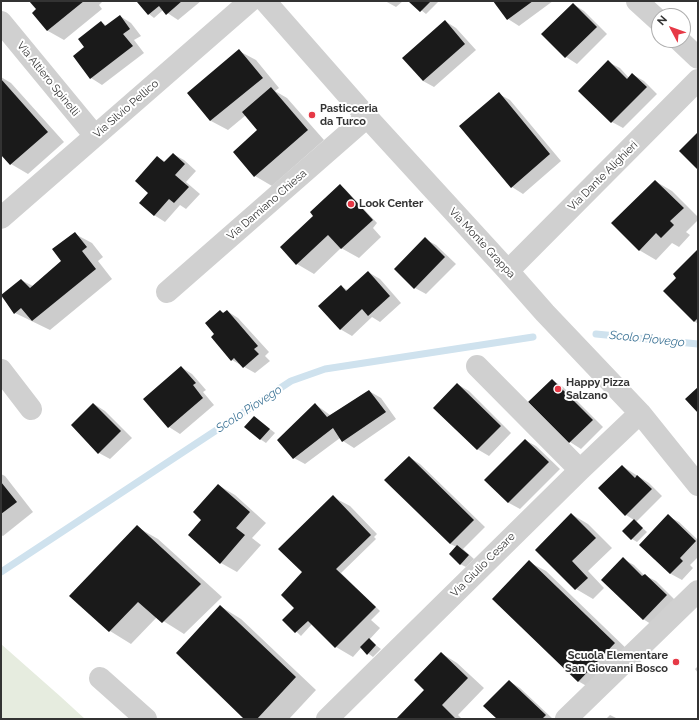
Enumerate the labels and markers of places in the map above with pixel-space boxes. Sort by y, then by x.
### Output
place label: Pasticceria da Turco [320,102,378,128]
marker: Pasticceria da Turco [307,110,317,120]
place label: Look Center [359,197,423,211]
marker: Look Center [346,199,356,209]
place label: Happy Pizza Salzano [566,376,630,402]
marker: Happy Pizza Salzano [553,384,563,394]
place label: Scuola Elementare San Giovanni Bosco [565,649,668,675]
marker: Scuola Elementare San Giovanni Bosco [671,657,681,667]

